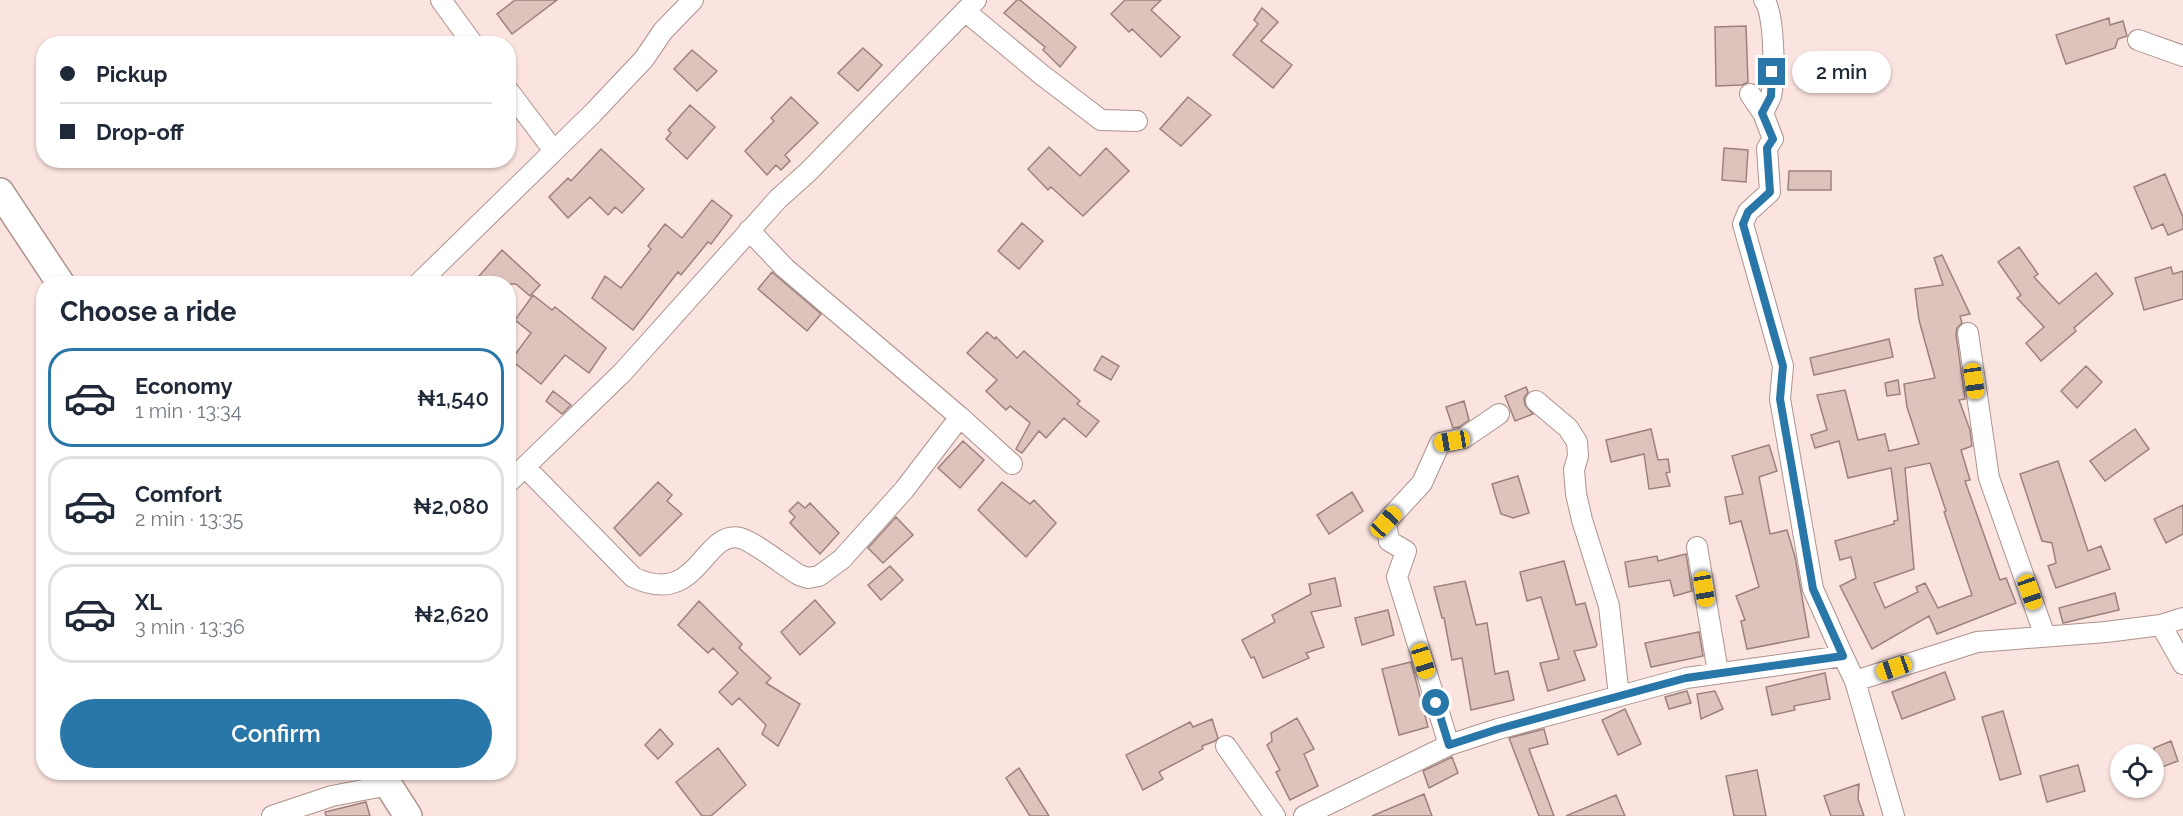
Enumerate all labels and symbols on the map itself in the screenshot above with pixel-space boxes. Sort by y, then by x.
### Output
callout: 2 min [1793,51,1892,93]
route end [1758,58,1785,85]
car [1963,362,1985,400]
car [1433,429,1471,453]
car [1367,503,1405,541]
car [1692,570,1716,608]
car [2016,572,2044,612]
car [1409,641,1437,681]
car [1874,654,1914,682]
route start [1422,689,1449,716]

